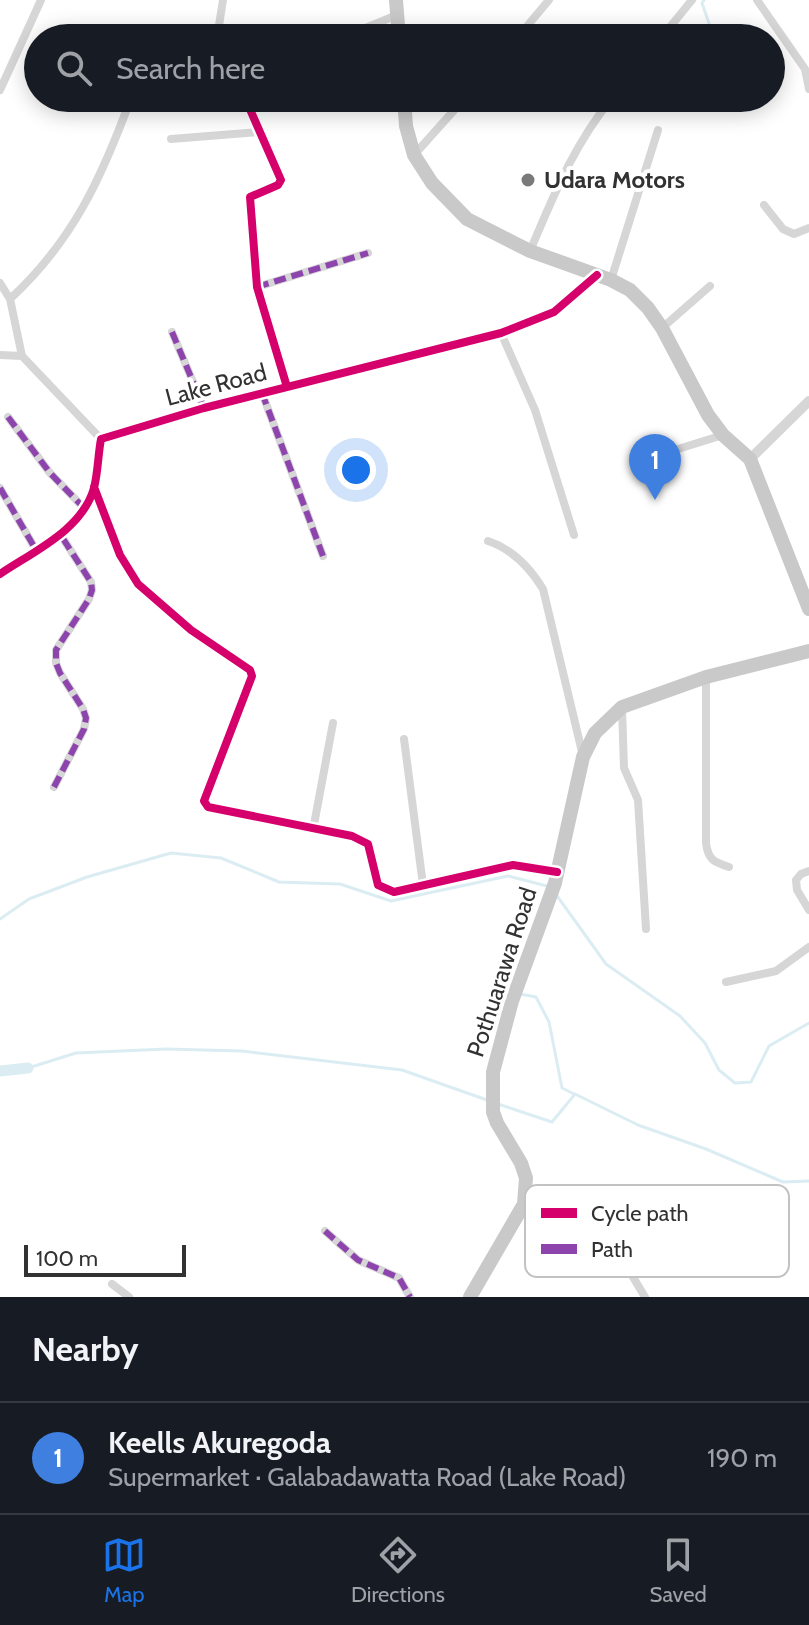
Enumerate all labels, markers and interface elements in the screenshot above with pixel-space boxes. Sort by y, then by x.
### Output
search box [24,24,785,112]
icon: search [52,46,96,90]
text: Search here [116,50,265,87]
place label: Udara Motors [544,165,685,194]
marker: Udara Motors [519,171,537,189]
street label: Lake Road [162,357,270,412]
pin: 1 [629,434,681,500]
your location [336,450,376,490]
street label: Pothuarawa Road [460,883,543,1060]
legend [525,1185,789,1277]
text: Cycle path [591,1200,689,1227]
text: Path [591,1236,633,1263]
scale bar [24,1241,186,1277]
text: 100 m [36,1245,98,1272]
text: Nearby [32,1328,139,1370]
text: Keells Akuregoda [108,1424,331,1461]
text: 1 [53,1442,63,1474]
text: 190 m [707,1442,777,1474]
text: Supermarket · Galabadawatta Road (Lake Road) [108,1461,626,1493]
tab: Map [102,1533,146,1608]
tab: Directions [351,1533,445,1608]
tab: Saved [650,1533,707,1608]

